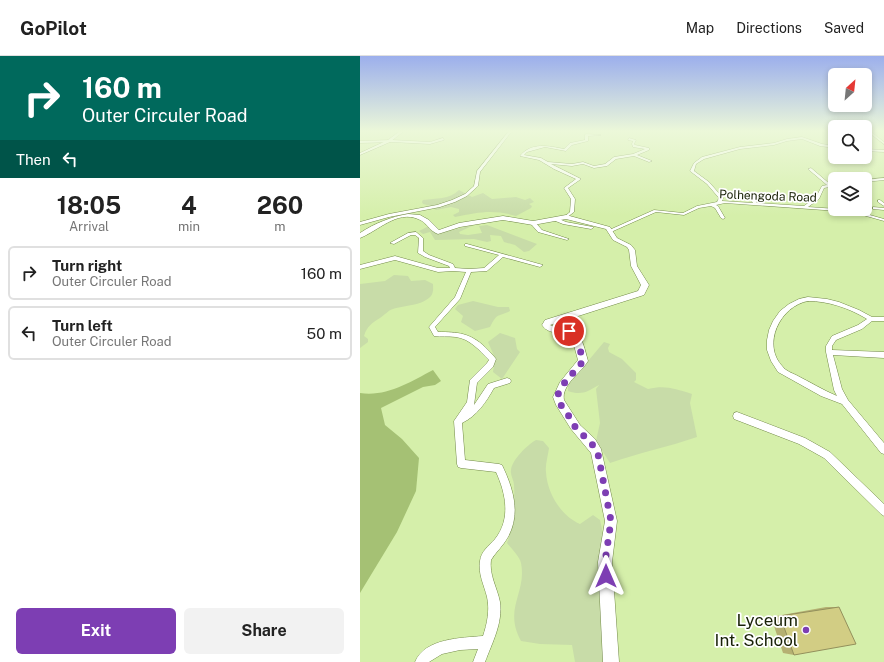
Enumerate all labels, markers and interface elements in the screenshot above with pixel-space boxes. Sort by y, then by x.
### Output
text: GoPilot [20,17,87,39]
text: Map [686,20,714,36]
text: Directions [736,20,802,36]
text: Saved [824,20,864,36]
north arrow [828,68,872,112]
map controls [828,68,872,216]
text: 160 m [82,71,162,104]
icon: right [16,72,68,124]
text: Outer Circuler Road [82,105,247,126]
button: search [828,120,872,164]
icon: left [59,148,81,170]
text: Then [16,151,51,168]
button: layers [828,172,872,216]
street label: Polhengoda Road [719,187,817,205]
text: 18:05 [57,191,121,219]
text: 4 [181,191,197,219]
text: 260 [257,191,303,219]
text: Arrival [69,219,109,234]
text: min [178,219,200,234]
text: m [274,219,286,234]
text: Turn right [52,257,122,274]
icon: right [18,262,40,284]
text: 160 m [301,265,342,282]
text: Outer Circuler Road [52,274,172,289]
pin [552,314,586,348]
text: Turn left [52,317,113,334]
icon: arrive [558,320,580,342]
icon: left [18,322,40,344]
text: 50 m [307,325,342,342]
text: Outer Circuler Road [52,334,172,349]
position arrow [585,555,627,597]
button: Exit [16,608,176,654]
button: Share [184,608,344,654]
place label: Lyceum Int. School [715,610,798,650]
marker: Lyceum Int. School [801,625,811,635]

